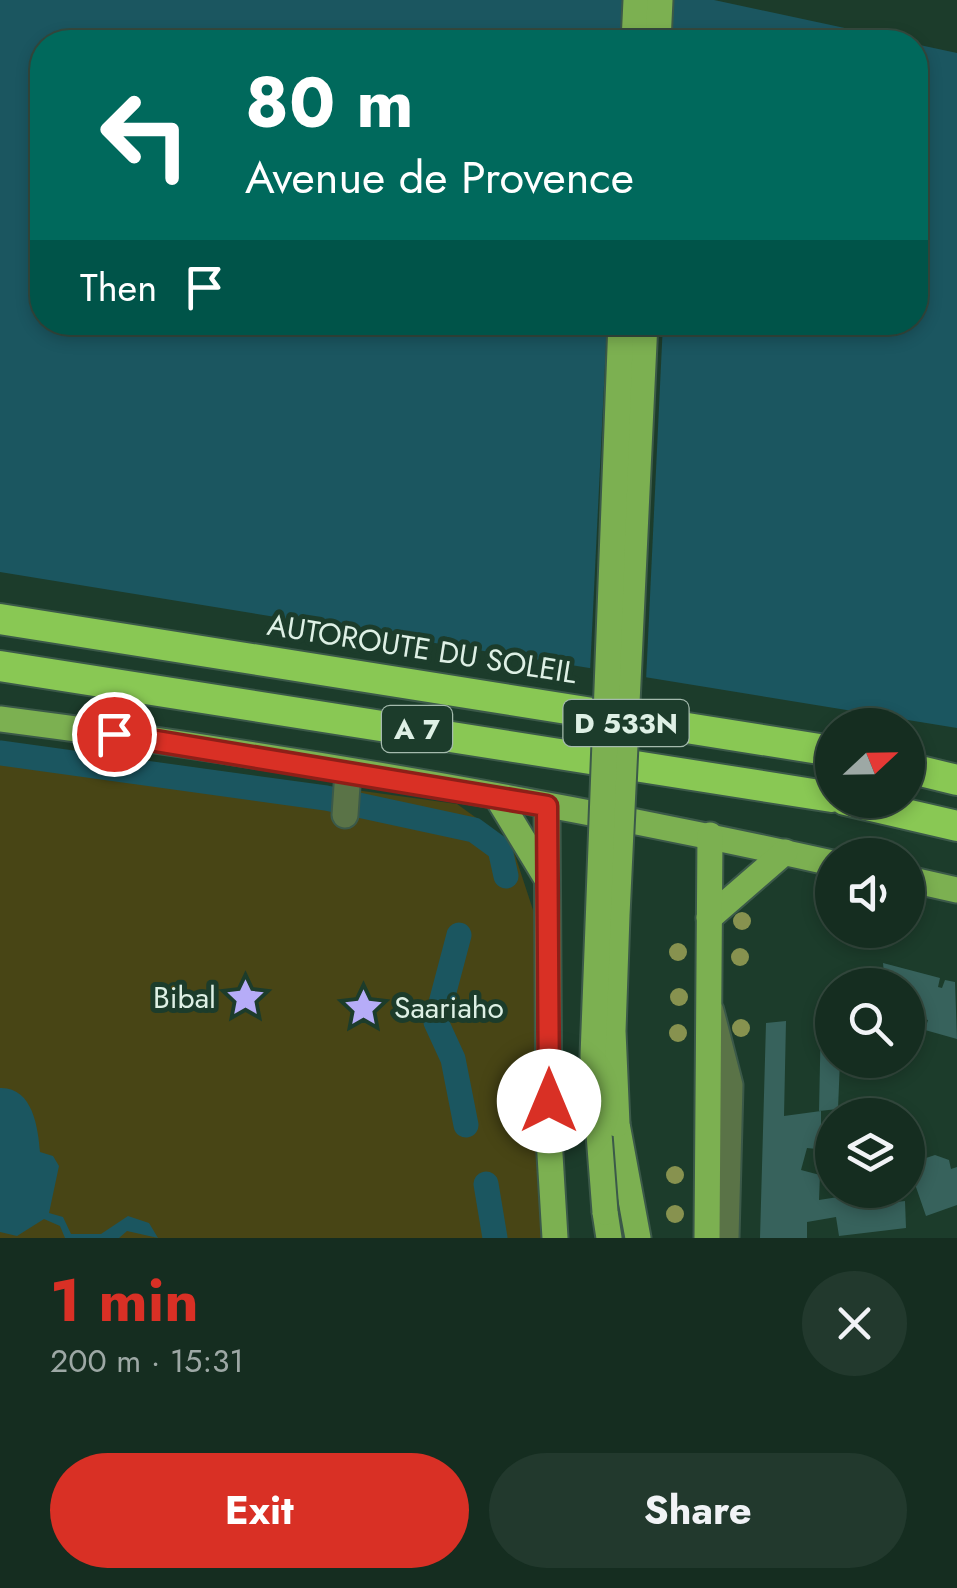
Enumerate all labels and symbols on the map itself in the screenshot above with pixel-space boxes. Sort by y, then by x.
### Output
street label: AUTOROUTE DU SOLEIL [264,603,580,694]
pin [72,692,157,777]
road number: D 533N [564,700,688,746]
road number: A 7 [382,706,452,752]
north arrow [815,708,925,818]
place label: Bibal [153,976,216,1019]
place icon: Bibal [225,977,267,1019]
place label: Saariaho [394,986,504,1029]
place icon: Saariaho [343,987,385,1029]
position arrow [497,1049,601,1153]

